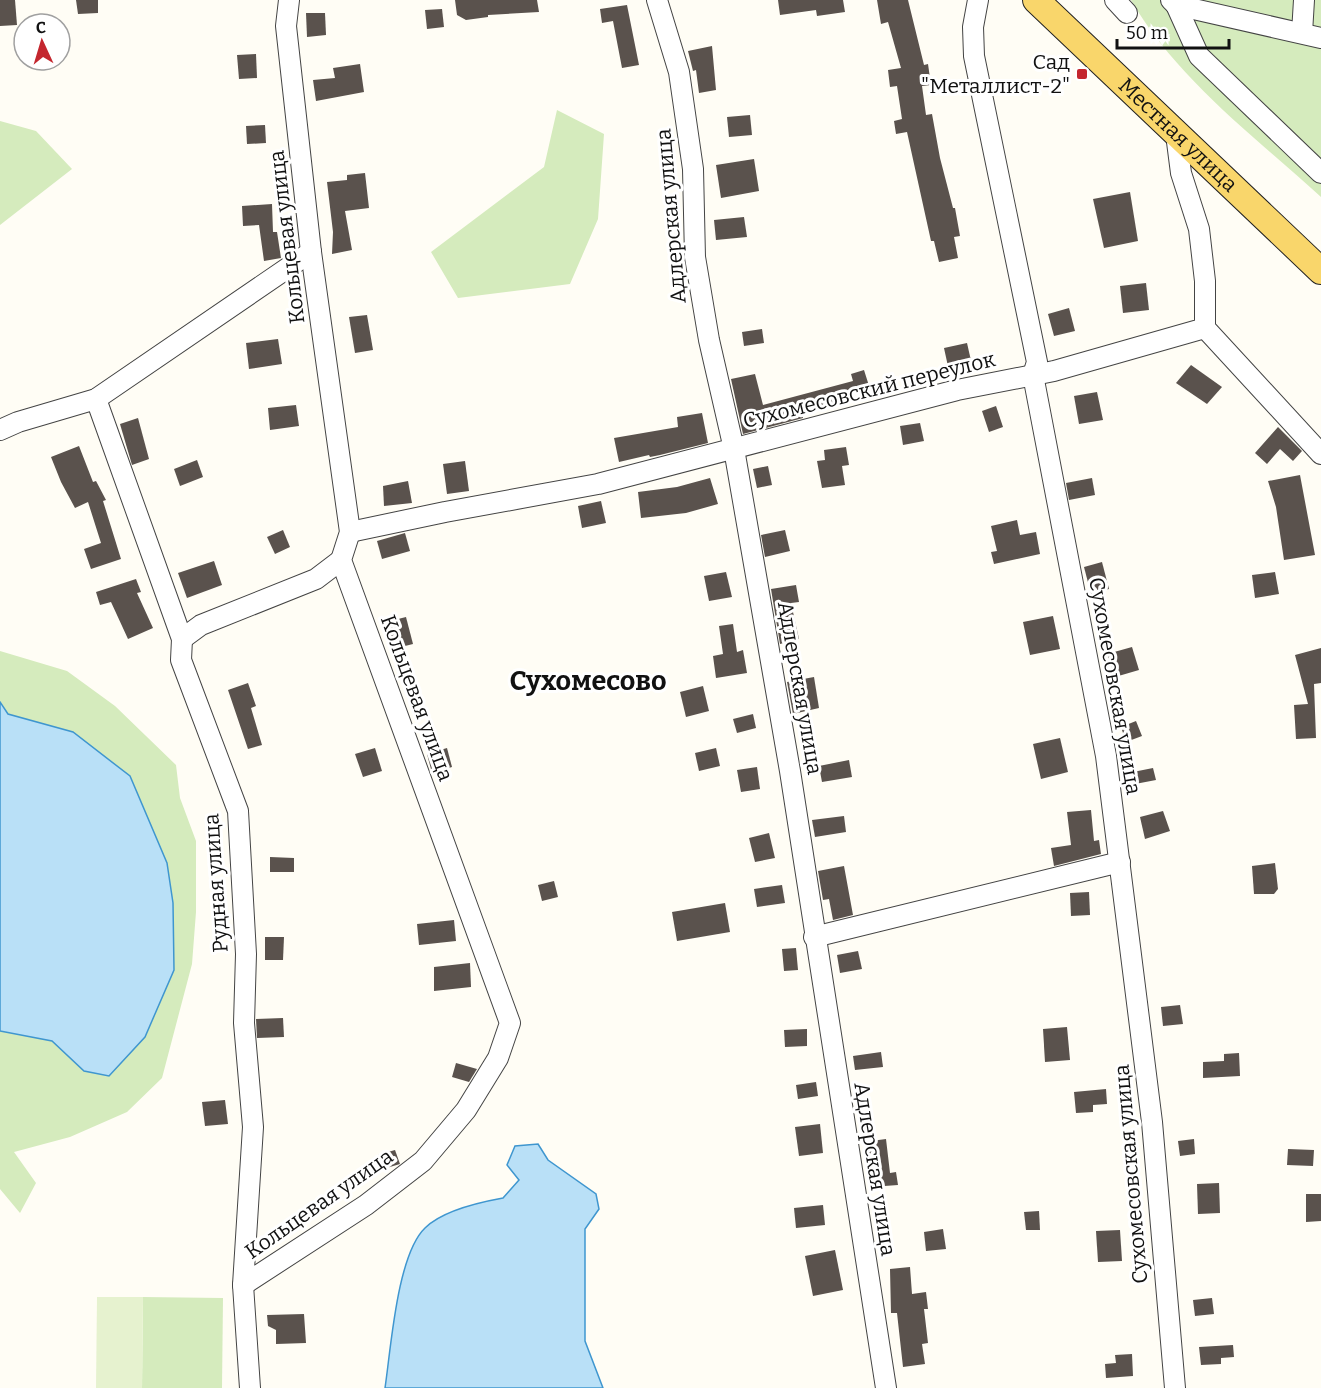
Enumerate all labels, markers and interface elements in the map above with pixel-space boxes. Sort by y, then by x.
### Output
north arrow [12,12,72,72]
scale bar [1117,12,1230,50]
text: С [35,18,47,37]
text: 50 m [1126,22,1168,44]
place label: Сад "Металлист-2" [921,49,1070,99]
marker: Сад "Металлист-2" [1075,67,1089,81]
street label: Местная улица [1113,73,1243,198]
street label: Адлерская улица [650,127,692,305]
street label: Кольцевая улица [263,148,311,325]
street label: Сухомесовский переулок [740,346,998,434]
street label: Сухомесовская улица [1083,575,1147,797]
street label: Адлерская улица [772,599,828,777]
street label: Кольцевая улица [375,611,459,785]
district label: Сухомесово [509,665,667,697]
street label: Рудная улица [198,812,234,953]
street label: Сухомесовская улица [1108,1063,1154,1285]
street label: Адлерская улица [848,1080,902,1258]
street label: Кольцевая улица [240,1143,398,1265]

